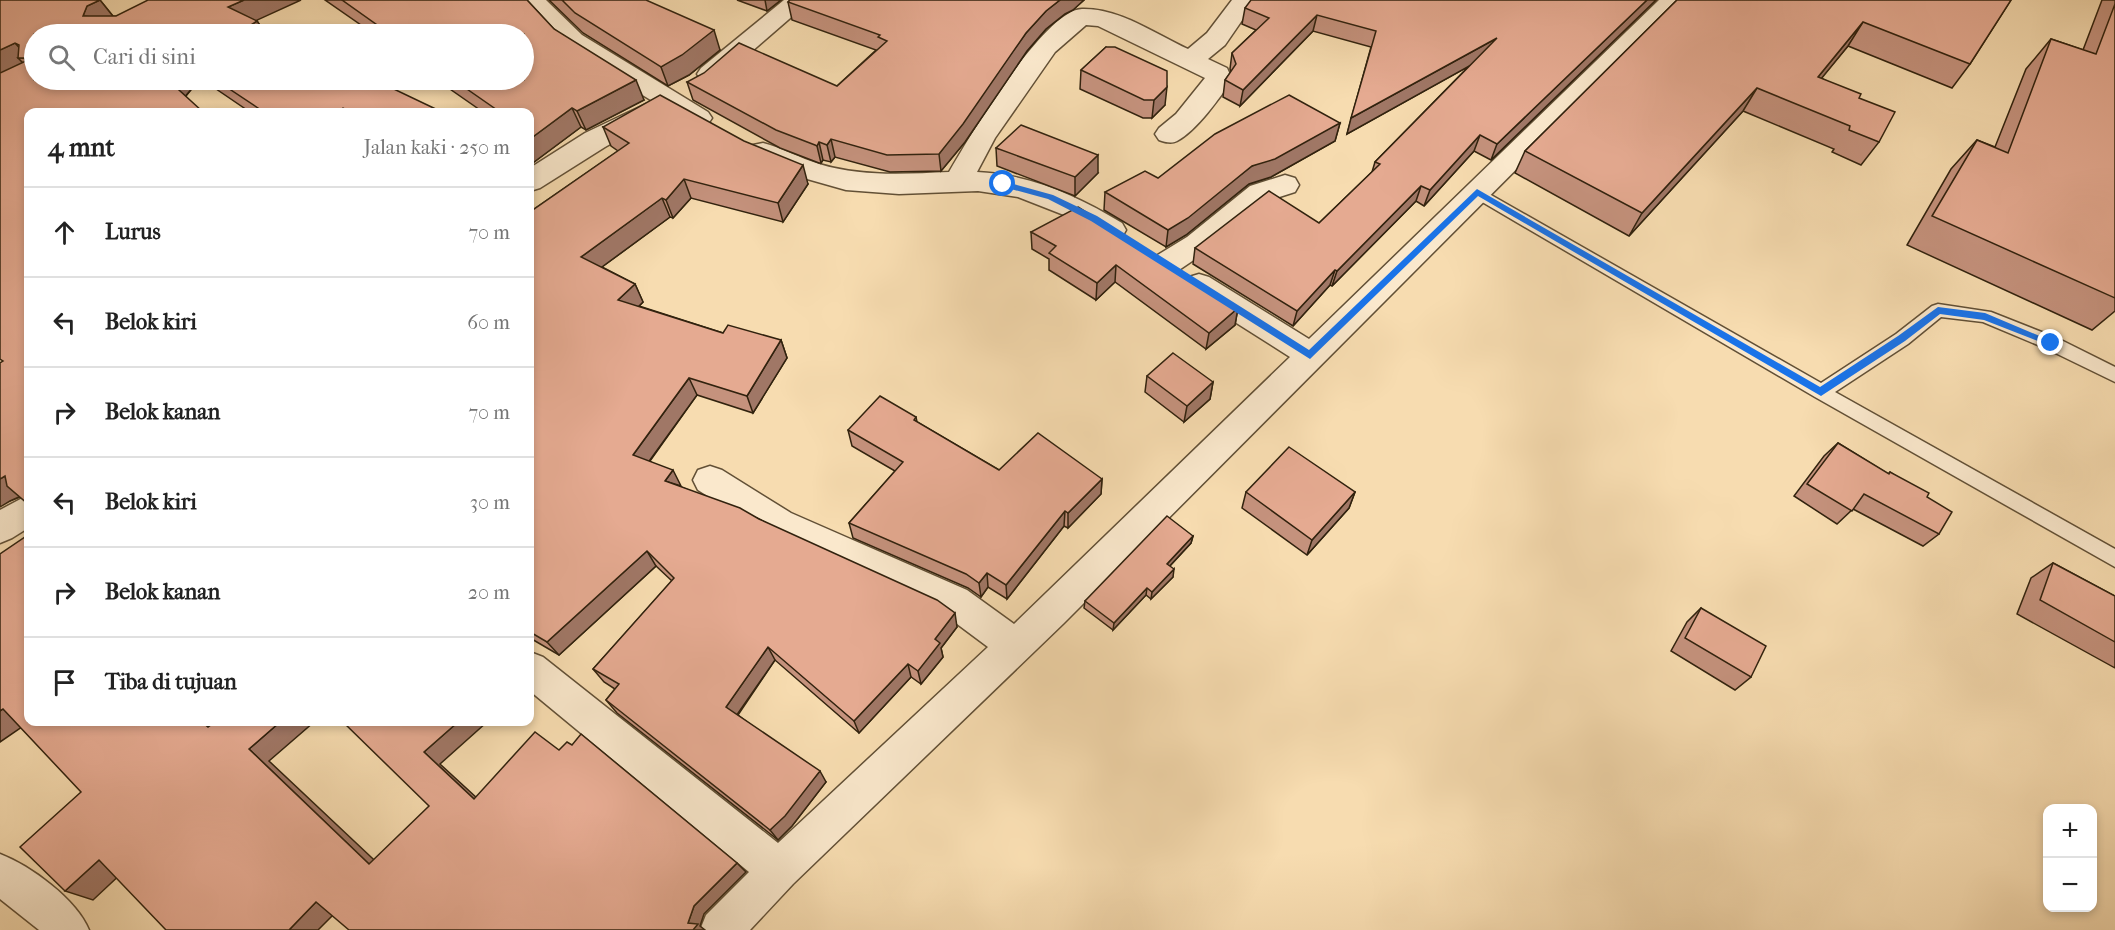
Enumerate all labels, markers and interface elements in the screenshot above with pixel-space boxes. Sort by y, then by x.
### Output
search box [24,24,534,90]
icon: search [45,41,78,74]
text: Cari di sini [93,44,196,70]
text: 4 mnt [48,132,115,163]
text: Jalan kaki · 250 m [364,136,510,159]
route start [989,170,1015,196]
icon: ahead [48,216,81,249]
text: Lurus [105,219,161,245]
text: 70 m [468,221,510,244]
icon: left [48,306,81,339]
text: Belok kiri [105,309,197,335]
text: 60 m [467,311,510,334]
route end [2037,329,2063,355]
icon: right [48,396,81,429]
text: Belok kanan [105,399,220,425]
text: 70 m [468,401,510,424]
icon: left [48,486,81,519]
text: Belok kiri [105,489,197,515]
text: 30 m [470,491,510,514]
icon: right [48,576,81,609]
text: Belok kanan [105,579,220,605]
text: 20 m [468,581,510,604]
icon: arrive [48,666,81,699]
text: Tiba di tujuan [105,669,237,695]
map controls [2043,804,2097,912]
button: + [2043,804,2097,858]
button: − [2043,858,2097,912]

